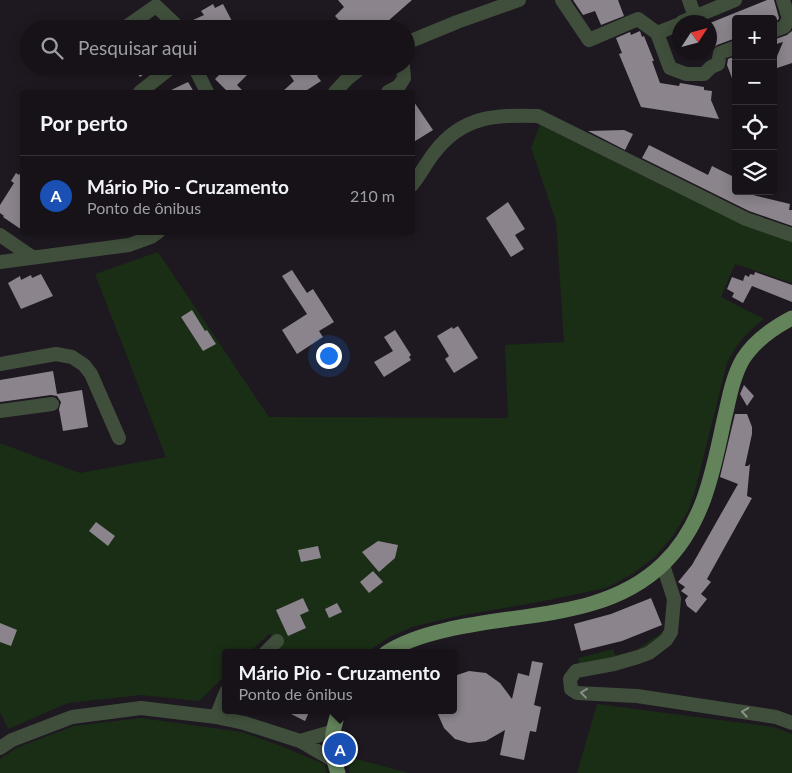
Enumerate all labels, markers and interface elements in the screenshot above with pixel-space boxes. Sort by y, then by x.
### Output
north arrow [672,15,717,60]
map controls [732,15,777,195]
button: + [732,15,777,60]
search box [20,20,415,75]
icon: search [38,34,66,62]
text: Pesquisar aqui [78,36,197,59]
button: − [732,60,777,105]
button: locate [732,105,777,150]
text: Por perto [40,110,128,135]
button: layers [732,150,777,195]
text: Mário Pio - Cruzamento [87,175,289,198]
text: A [50,186,62,205]
text: 210 m [350,186,395,205]
text: Ponto de ônibus [87,198,201,217]
your location [316,343,342,369]
popup [222,649,457,714]
text: Mário Pio - Cruzamento [239,661,440,684]
text: Ponto de ônibus [239,684,353,703]
one-way arrow [579,688,587,699]
one-way arrow [740,708,749,718]
pin: A [324,730,356,768]

